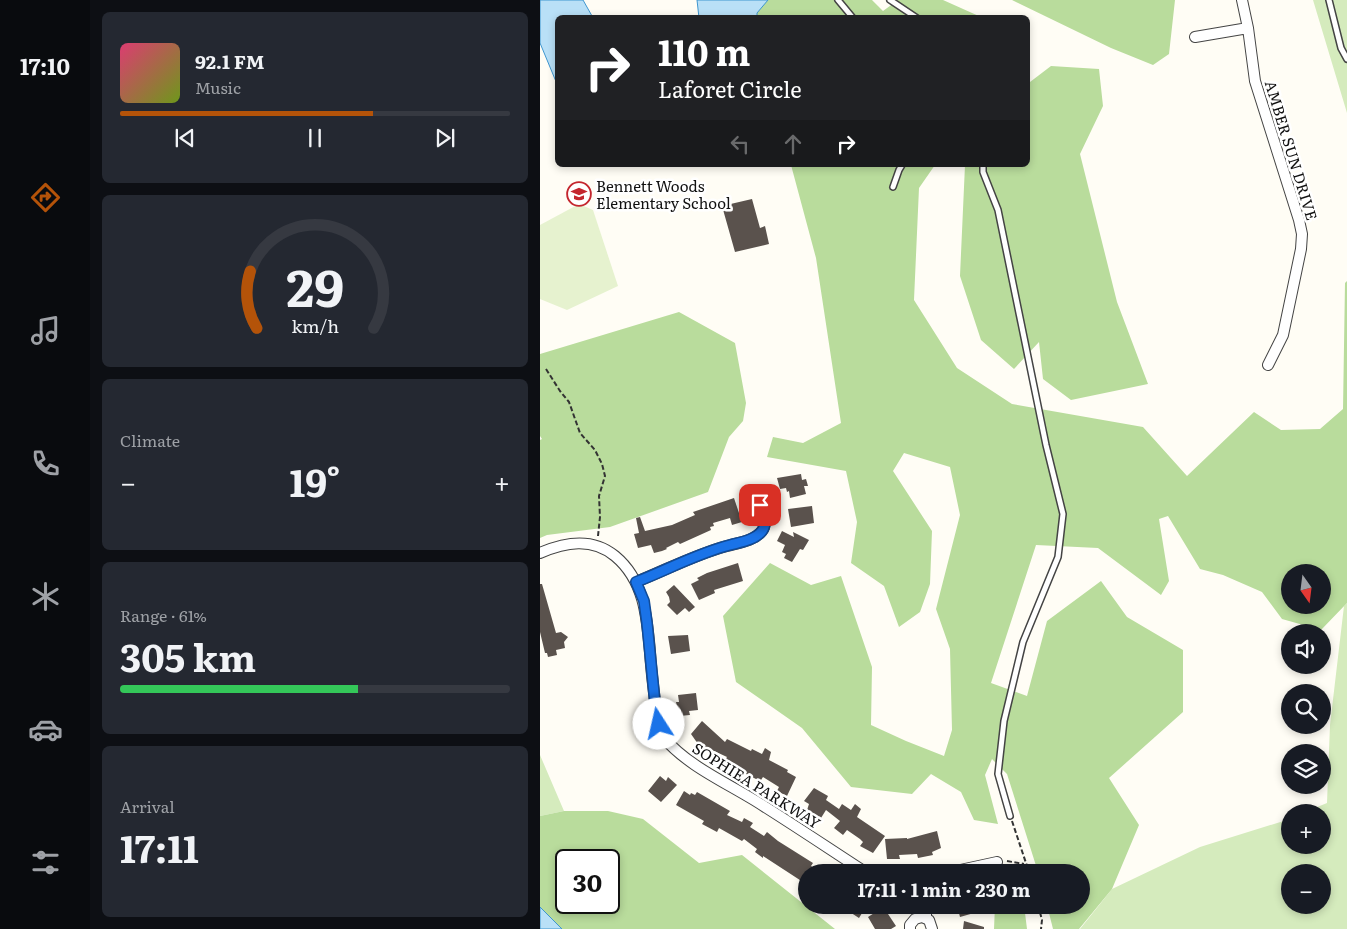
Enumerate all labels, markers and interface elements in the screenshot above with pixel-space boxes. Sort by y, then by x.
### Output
text: 110 m [658,25,750,77]
icon: right [575,35,640,100]
text: 92.1 FM [195,47,265,75]
text: 17:10 [20,49,70,82]
text: Laforet Circle [658,72,802,105]
text: Music [195,75,241,99]
street label: AMBER SUN DRIVE [1260,77,1324,223]
icon: previous [171,124,199,152]
icon: pause [301,124,329,152]
icon: next [431,124,459,152]
icon: left [726,130,754,158]
icon: ahead [779,130,807,158]
icon: right [832,130,860,158]
place label: Bennett Woods Elementary School [596,174,731,214]
icon: directions [28,180,63,215]
school or university icon: Bennett Woods Elementary School [566,181,592,207]
text: 29 [286,246,344,323]
text: km/h [291,312,339,339]
icon: music [28,313,63,348]
text: Climate [120,428,180,452]
icon: phone [28,446,63,481]
text: 19° [290,452,341,509]
text: − [120,460,136,502]
text: + [494,460,510,502]
pin [739,484,781,526]
icon: arrive [746,491,774,519]
north arrow [1281,564,1331,614]
map controls [1281,564,1331,914]
icon: climate [28,579,63,614]
text: Range · 61% [120,603,207,627]
button: sound [1281,624,1331,674]
text: 305 km [120,627,256,684]
button: search [1281,684,1331,734]
position arrow [632,697,684,749]
icon: car [28,712,63,747]
street label: SOPHIEA PARKWAY [688,736,826,834]
button: layers [1281,744,1331,794]
text: Arrival [120,794,175,818]
button: + [1281,804,1331,854]
text: 17:11 [120,818,199,875]
icon: filters [28,845,63,880]
speed limit sign: 30 [555,849,620,914]
button: − [1281,864,1331,914]
text: 17:11 · 1 min · 230 m [857,875,1031,903]

